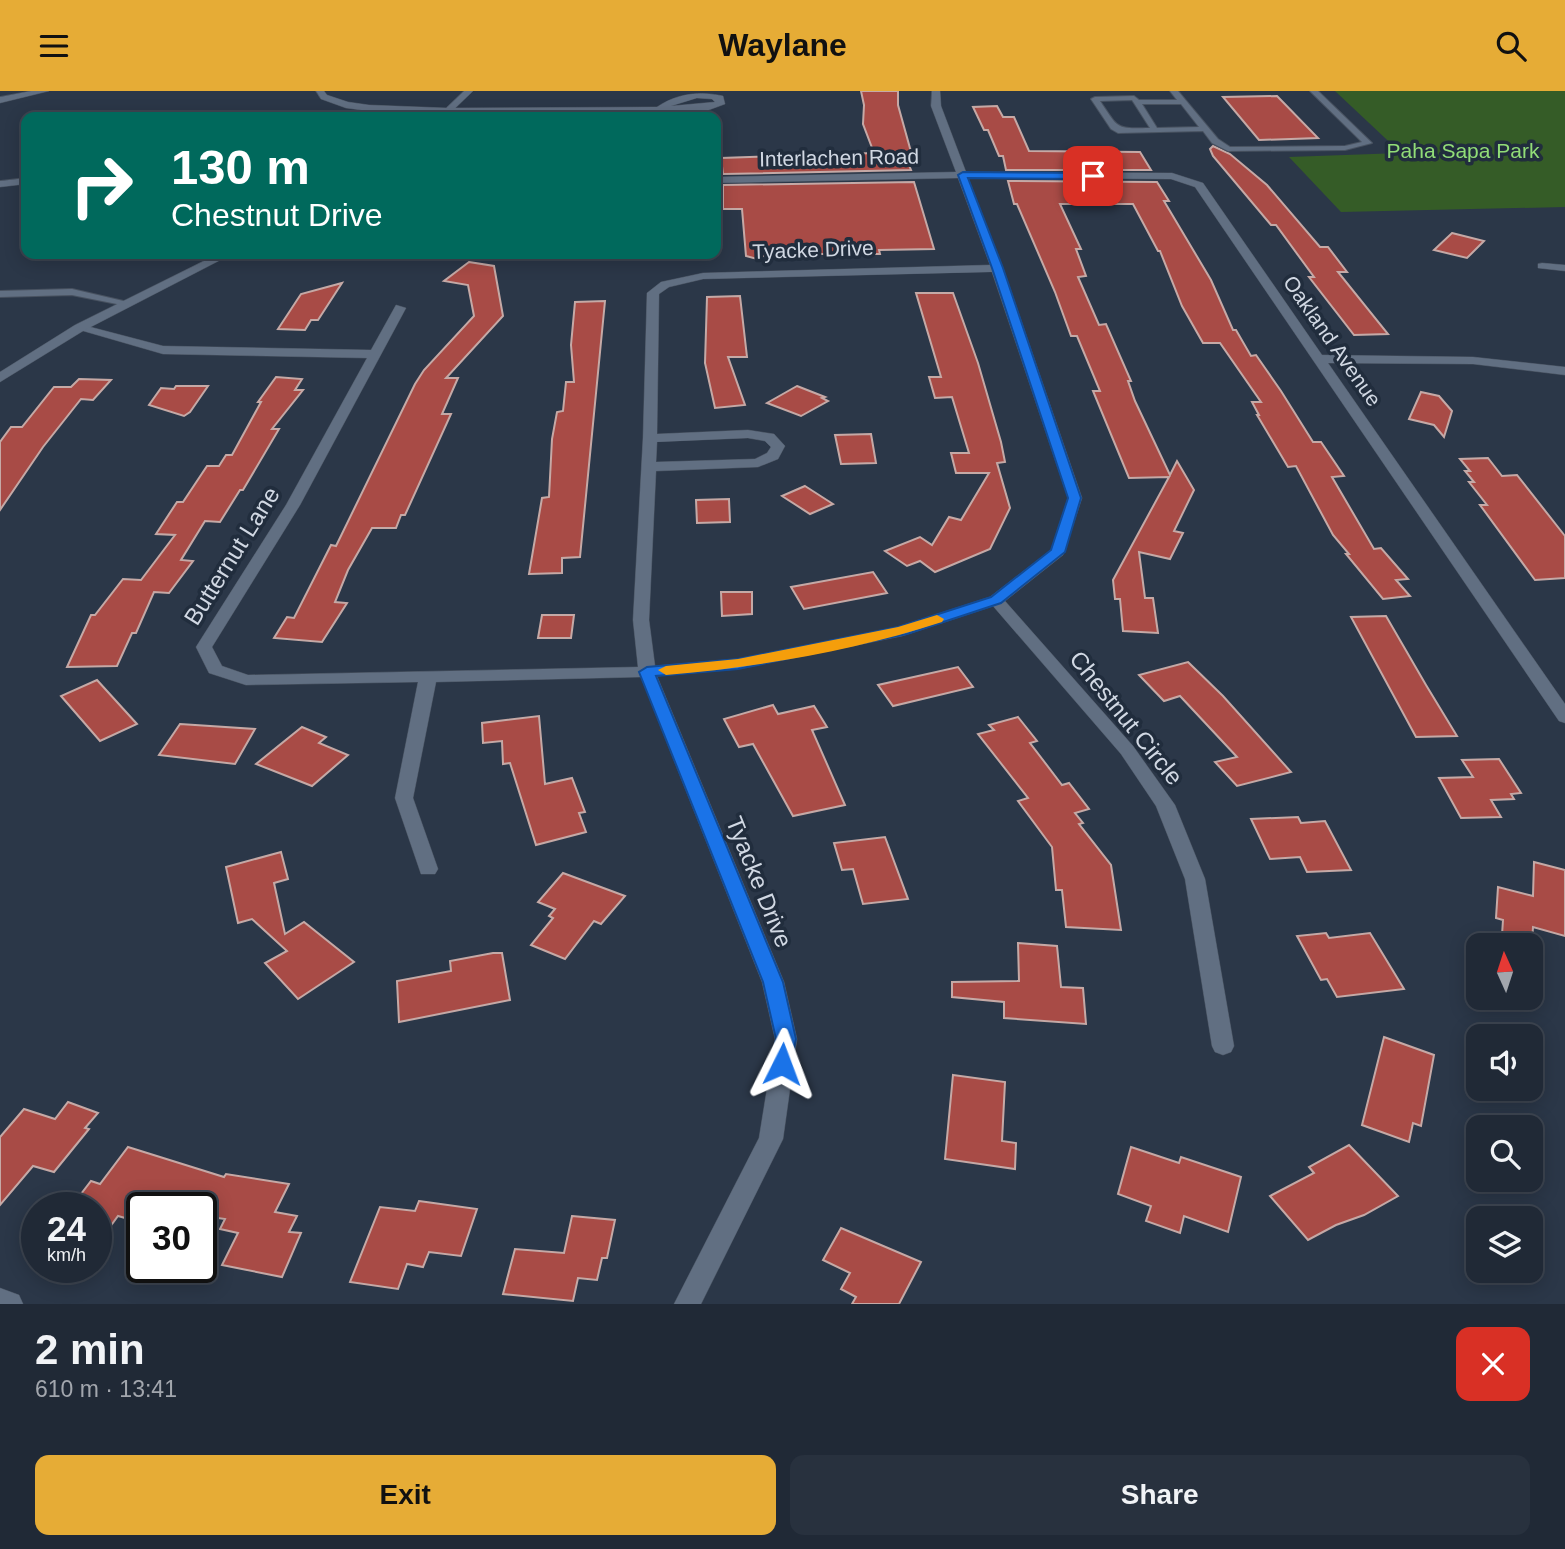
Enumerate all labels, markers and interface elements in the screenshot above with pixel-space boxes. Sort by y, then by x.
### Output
icon: menu [35,27,73,65]
text: Waylane [718,27,847,63]
icon: search [1492,27,1530,65]
park label: Paha Sapa Park [1387,139,1540,162]
icon: right [56,140,147,231]
text: 130 m [171,140,310,194]
street label: Interlachen Road [759,145,919,170]
pin [1063,146,1123,206]
icon: arrive [1074,157,1112,195]
text: Chestnut Drive [171,197,383,233]
street label: Tyacke Drive [752,236,874,263]
street label: Oakland Avenue [1279,271,1386,410]
street label: Butternut Lane [178,482,285,630]
street label: Chestnut Circle [1064,645,1189,790]
street label: Tyacke Drive [721,812,798,951]
north arrow [1466,933,1544,1010]
map controls [1466,933,1543,1283]
button: sound [1466,1024,1543,1101]
position arrow [745,1027,819,1101]
button: search [1466,1115,1543,1192]
speed limit sign: 30 [126,1192,217,1283]
button: layers [1466,1206,1543,1283]
text: 24 [47,1209,86,1248]
text: km/h [47,1245,86,1265]
text: 2 min [35,1326,145,1373]
button: close [1456,1327,1530,1401]
text: 610 m · 13:41 [35,1376,177,1402]
button: Exit [35,1455,776,1535]
button: Share [790,1455,1530,1535]

